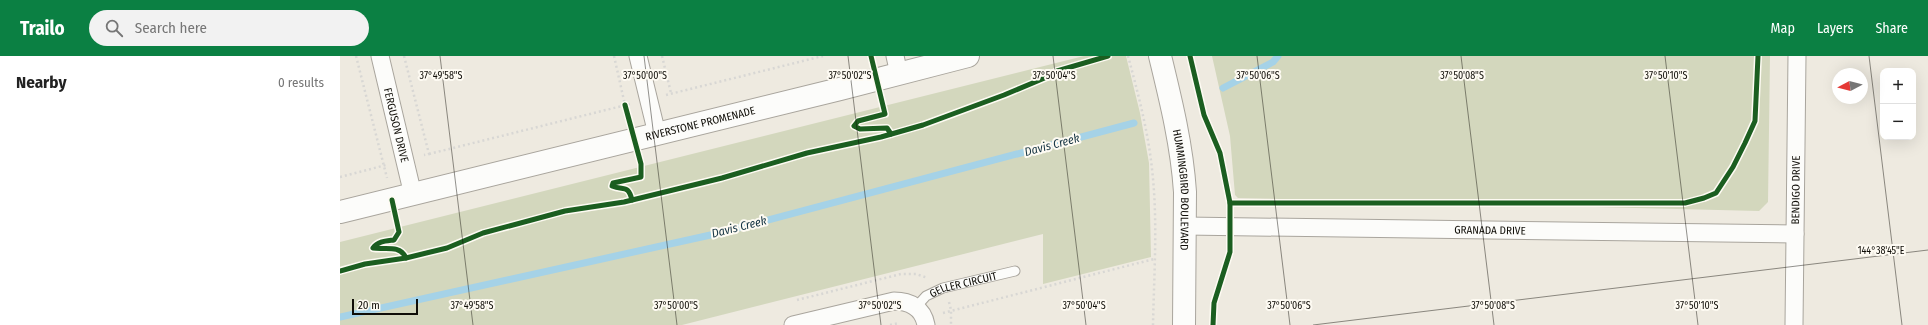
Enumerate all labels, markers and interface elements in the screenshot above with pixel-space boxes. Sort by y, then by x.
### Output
search box [89,10,369,46]
text: Trailo [20,17,65,40]
icon: search [103,17,125,39]
text: Search here [135,19,207,37]
text: Map [1771,20,1795,37]
text: Layers [1817,20,1853,37]
text: Share [1875,20,1908,37]
north arrow [1832,68,1868,104]
map controls [1880,68,1916,140]
button: + [1880,68,1916,104]
text: 37°49'58"S [419,70,463,82]
text: 37°50'00"S [623,70,667,82]
text: 37°50'02"S [828,70,872,82]
text: 37°50'04"S [1032,70,1076,82]
text: 37°50'06"S [1236,70,1280,82]
text: 37°50'08"S [1440,70,1484,82]
text: 37°50'10"S [1645,70,1687,82]
text: Nearby [16,72,67,93]
text: 0 results [278,75,324,90]
street label: FERGUSON DRIVE [381,86,412,164]
street label: RIVERSTONE PROMENADE [644,104,756,143]
button: − [1880,104,1916,140]
street label: HUMMINGBIRD BOULEVARD [1170,128,1192,250]
water label: Davis Creek [1023,131,1081,159]
street label: BENDIGO DRIVE [1789,155,1802,225]
water label: Davis Creek [710,213,768,241]
street label: GRANADA DRIVE [1454,223,1526,237]
text: 144°38'45"E [1858,245,1905,257]
street label: GELLER CIRCUIT [927,269,999,300]
scale bar [352,297,418,316]
text: 20 m [358,299,380,312]
text: 37°49'58"S [450,300,494,312]
text: 37°50'00"S [654,300,698,312]
text: 37°50'02"S [858,300,902,312]
text: 37°50'04"S [1062,300,1106,312]
text: 37°50'06"S [1267,300,1311,312]
text: 37°50'08"S [1471,300,1515,312]
text: 37°50'10"S [1676,300,1718,312]

